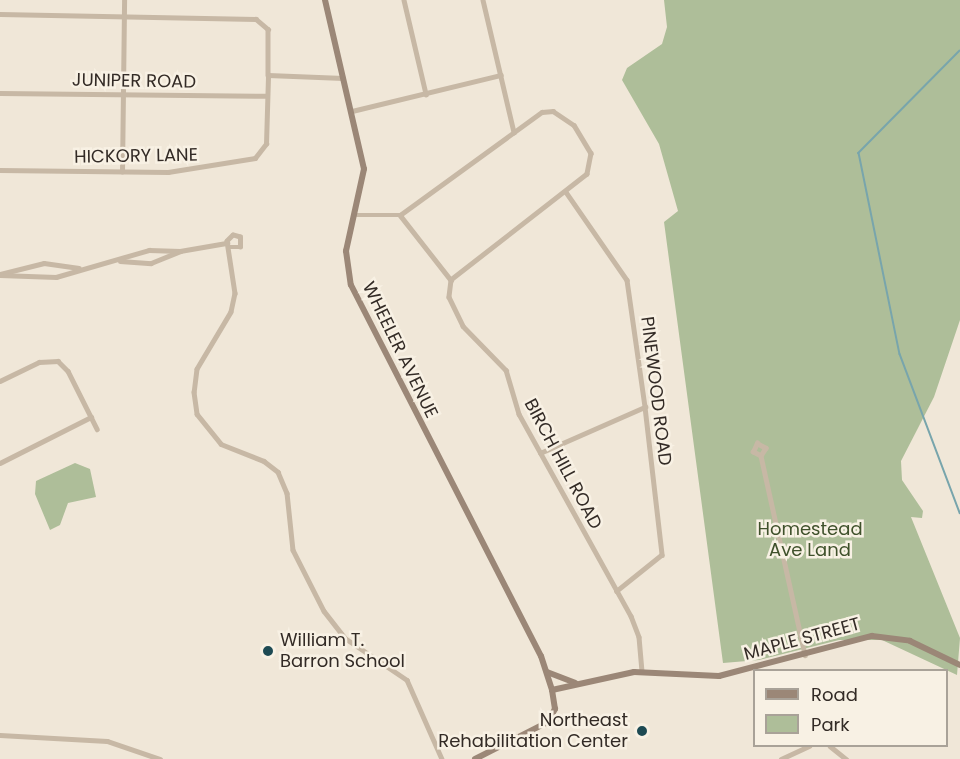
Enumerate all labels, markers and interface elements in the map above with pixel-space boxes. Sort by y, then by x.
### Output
street label: JUNIPER ROAD [72,69,196,93]
street label: HICKORY LANE [74,144,198,168]
street label: WHEELER AVENUE [358,278,442,422]
street label: PINEWOOD ROAD [636,315,676,467]
street label: BIRCH HILL ROAD [519,395,607,533]
park label: Homestead Ave Land [757,519,863,562]
street label: MAPLE STREET [742,613,862,665]
place label: William T. Barron School [280,630,405,672]
marker: William T. Barron School [261,644,275,658]
legend [753,669,948,747]
text: Road [811,682,858,707]
place label: Northeast Rehabilitation Center [438,710,628,752]
text: Park [811,712,850,737]
marker: Northeast Rehabilitation Center [633,722,651,740]

